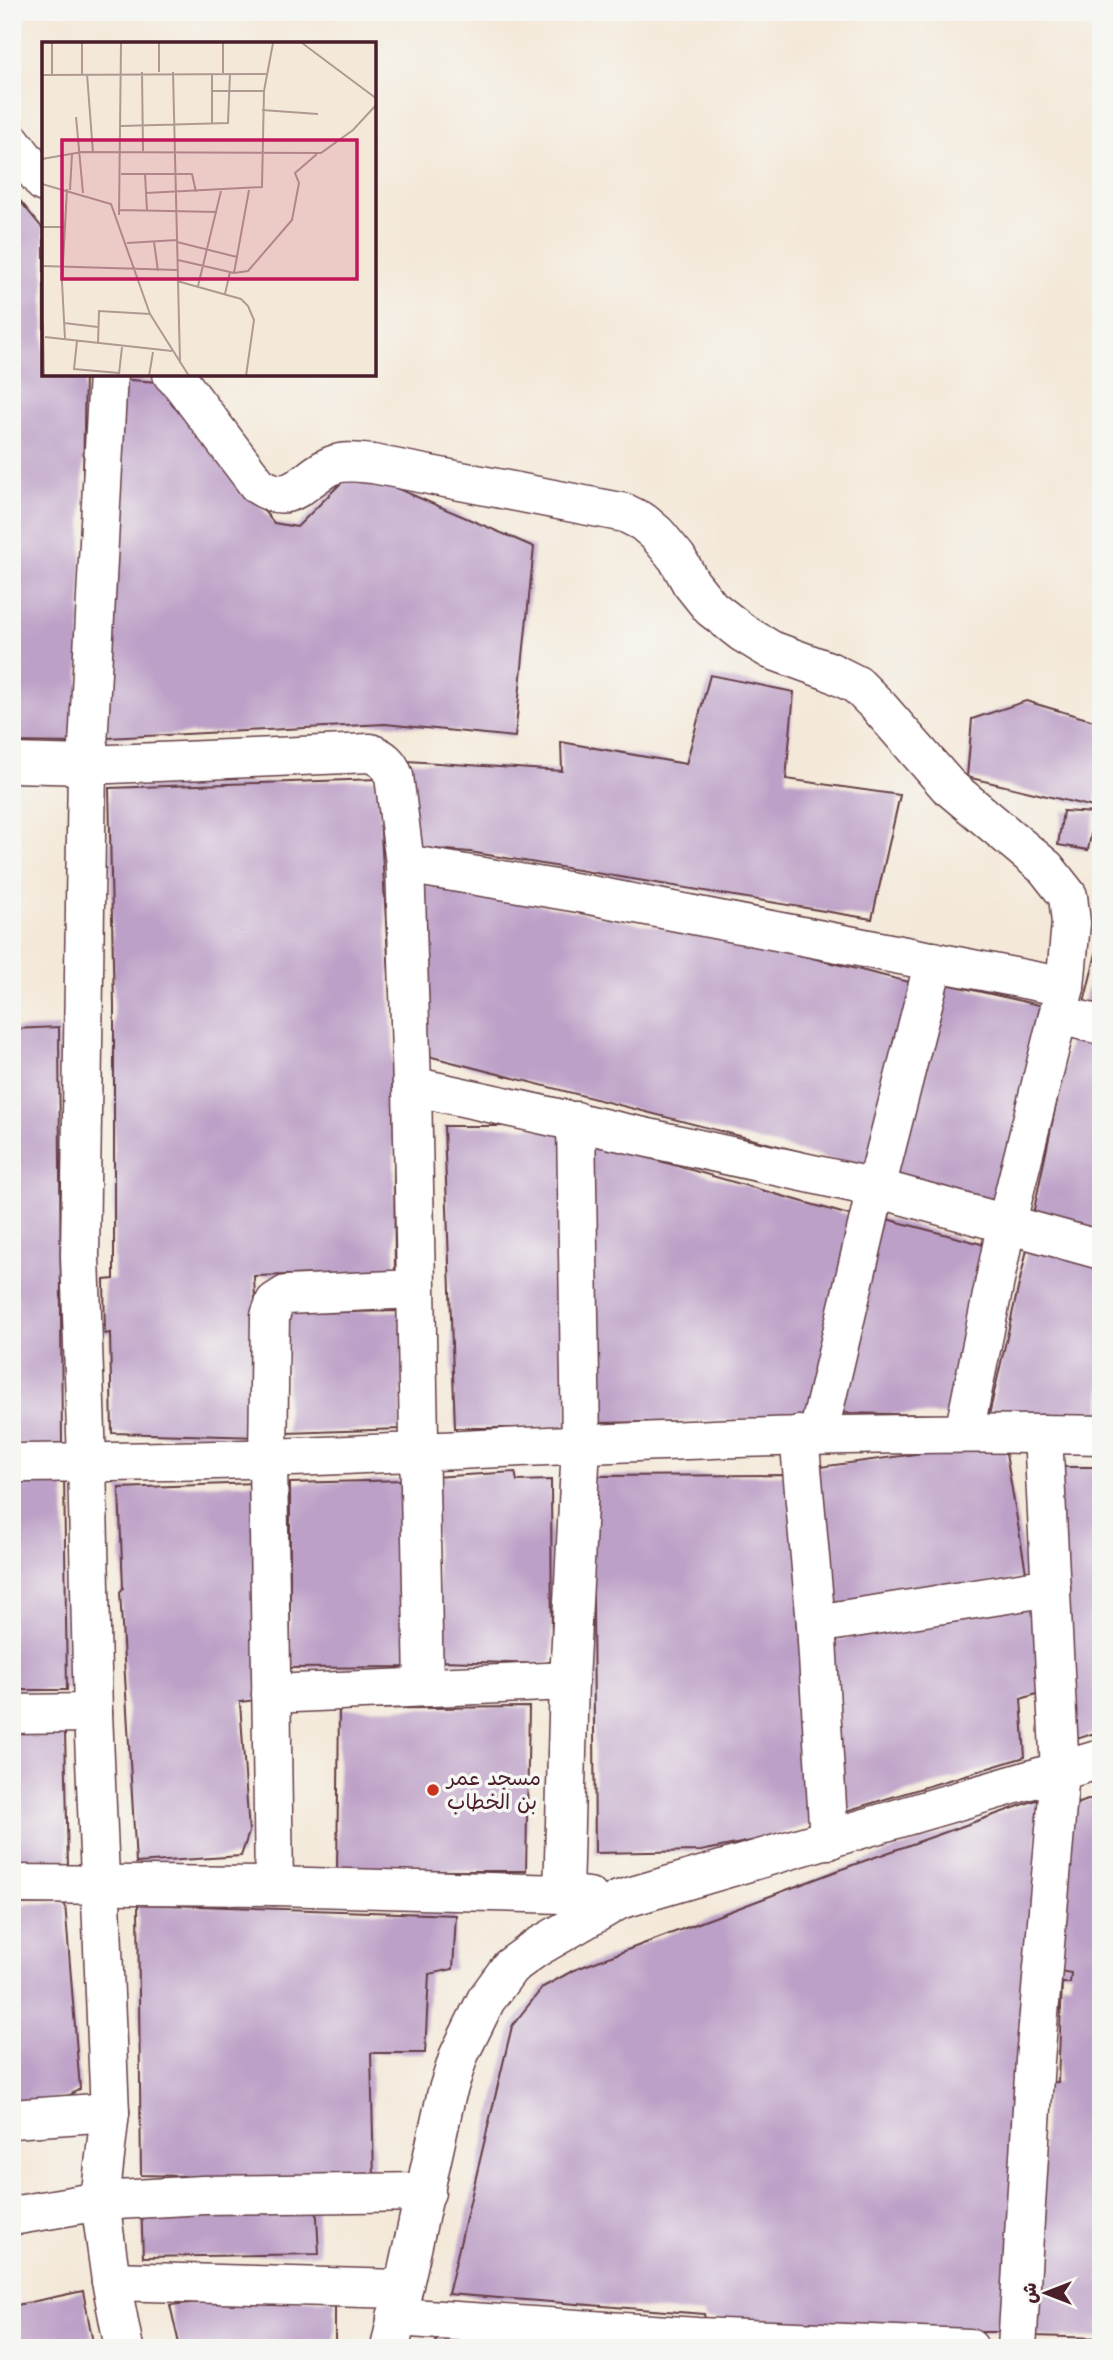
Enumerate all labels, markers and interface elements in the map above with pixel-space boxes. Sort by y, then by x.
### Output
inset map [42,42,376,376]
place label: مسجد عمر بن الخطاب [445,1760,541,1816]
marker: مسجد عمر بن الخطاب [425,1782,441,1798]
north arrow [1012,2258,1082,2328]
text: ش [1014,2282,1042,2303]

